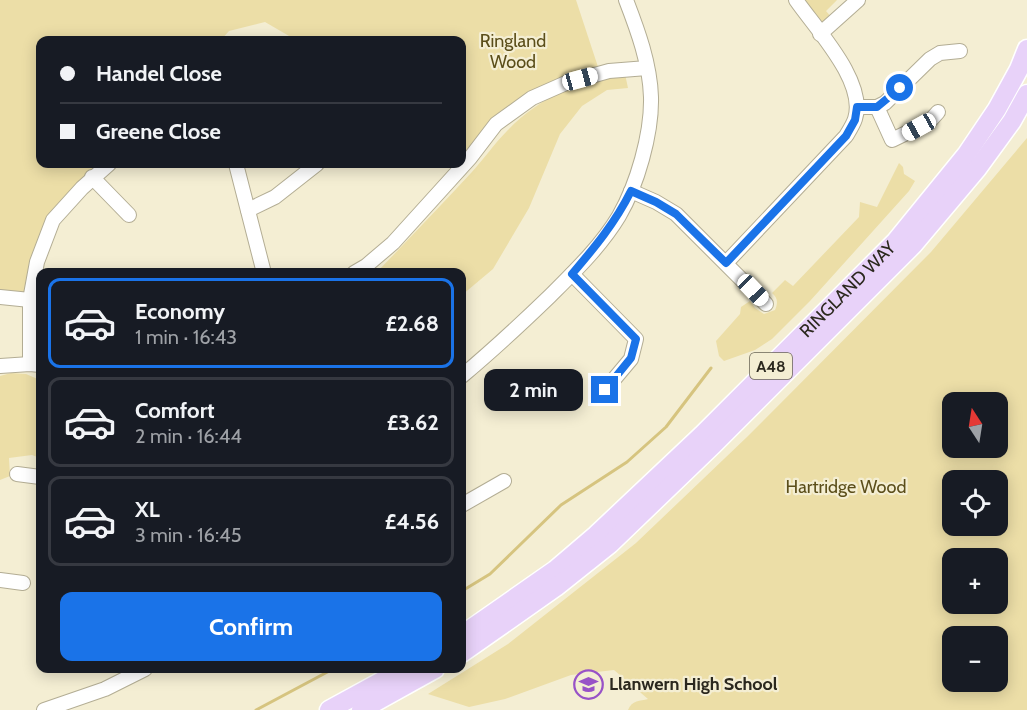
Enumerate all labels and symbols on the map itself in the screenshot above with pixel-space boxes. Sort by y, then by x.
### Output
park label: Ringland Wood [480,30,546,73]
car [560,66,600,92]
route start [886,74,913,101]
car [899,110,939,144]
street label: RINGLAND WAY [795,236,901,342]
car [734,271,772,309]
road number: A48 [750,353,792,379]
callout: 2 min [485,369,584,411]
route end [591,376,618,403]
north arrow [942,392,1008,458]
park label: Hartridge Wood [786,476,906,498]
school or university icon: Llanwern High School [572,668,604,700]
place label: Llanwern High School [609,673,778,695]

